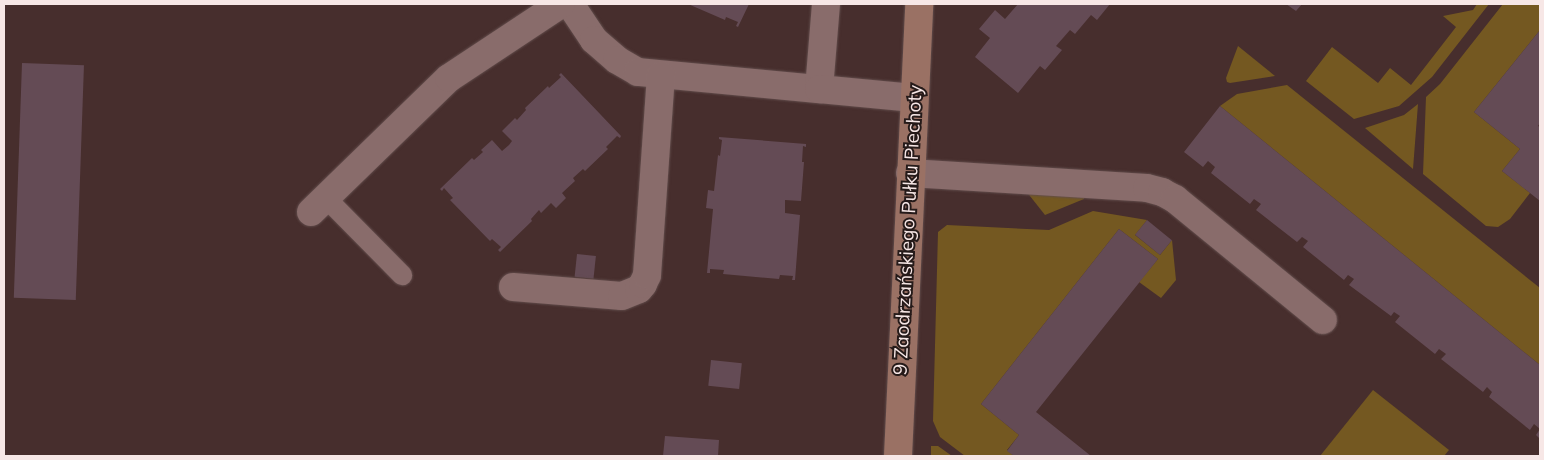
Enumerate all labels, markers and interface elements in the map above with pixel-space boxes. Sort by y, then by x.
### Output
street label: 9 Zaodrzańskiego Pułku Piechoty [889,84,927,376]

